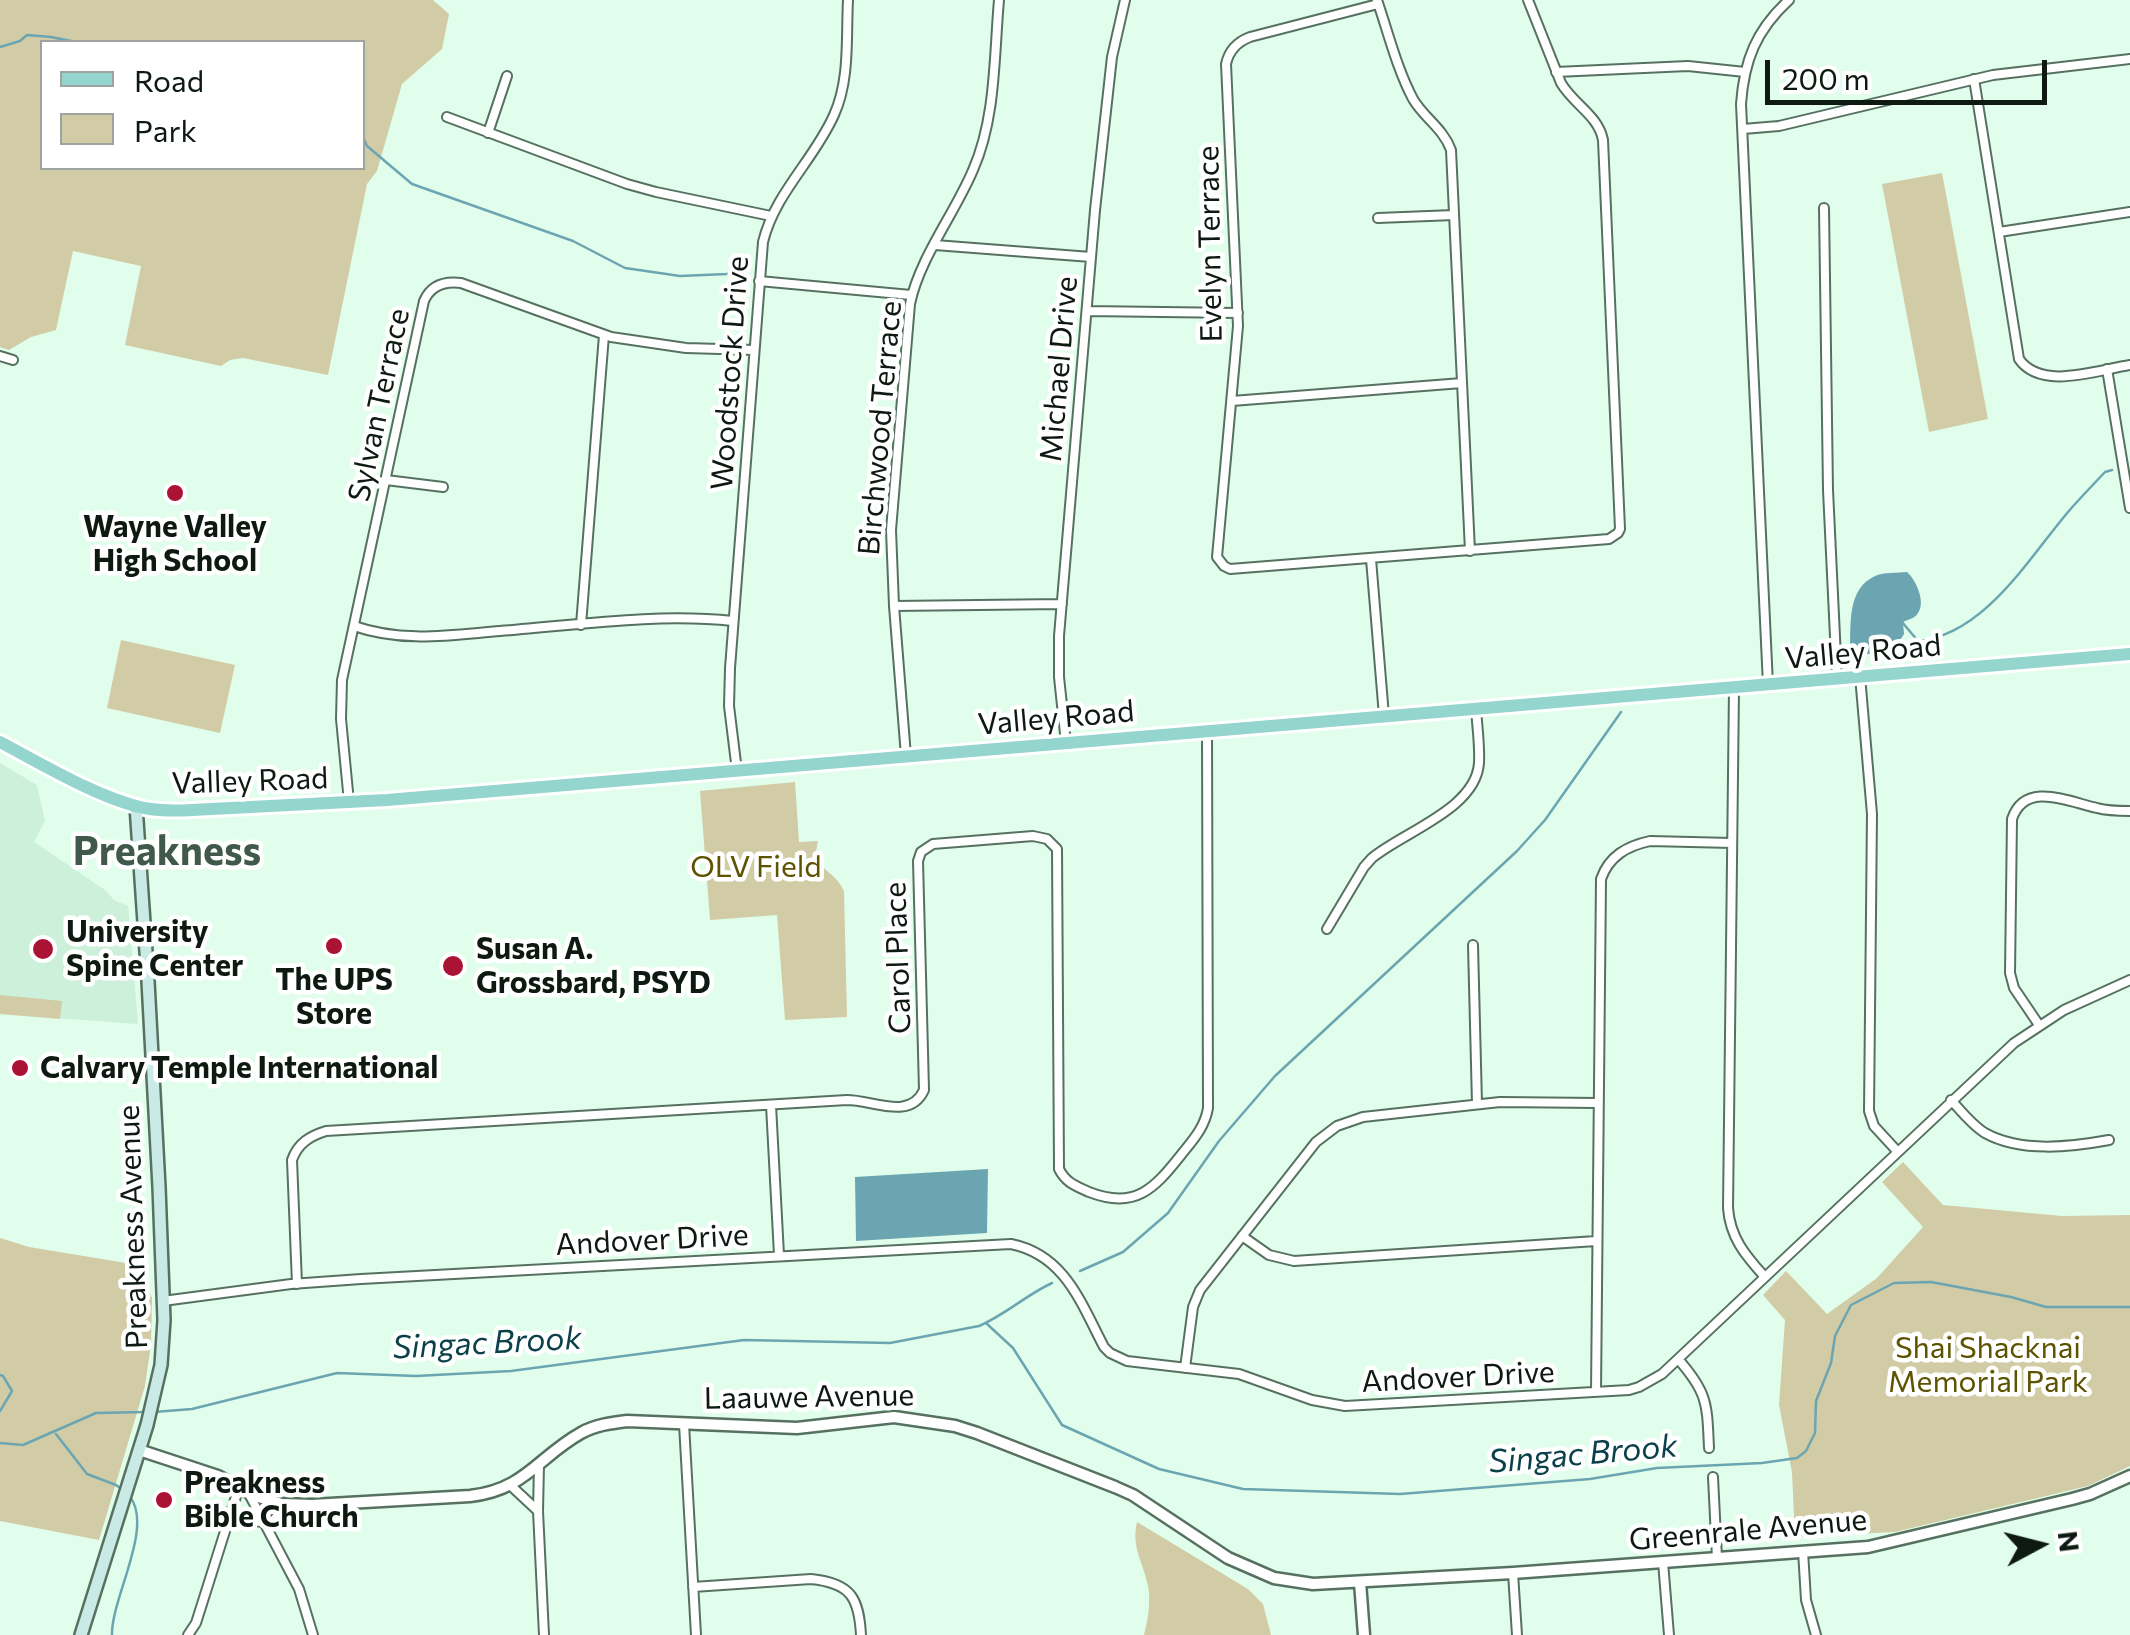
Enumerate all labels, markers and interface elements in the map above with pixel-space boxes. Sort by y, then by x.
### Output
legend [40,40,365,170]
scale bar [1770,40,2052,102]
text: 200 m [1782,59,1870,96]
text: Road [134,61,204,98]
text: Park [134,111,197,148]
street label: Evelyn Terrace [1190,145,1230,343]
street label: Woodstock Drive [704,255,756,491]
street label: Michael Drive [1033,275,1085,463]
street label: Birchwood Terrace [851,299,909,557]
street label: Sylvan Terrace [341,305,417,505]
marker: Wayne Valley High School [164,482,186,504]
place label: Wayne Valley High School [83,509,267,580]
street label: Valley Road [1783,627,1943,677]
street label: Valley Road [976,693,1136,743]
street label: Valley Road [171,760,329,802]
district label: Preakness [73,828,261,876]
park label: OLV Field [690,849,822,885]
street label: Carol Place [877,882,919,1034]
place label: University Spine Center [66,914,243,984]
place label: Susan A. Grossbard, PSYD [476,931,711,1002]
marker: The UPS Store [323,935,345,957]
marker: University Spine Center [30,936,56,962]
marker: Susan A. Grossbard, PSYD [440,953,466,979]
place label: The UPS Store [275,962,393,1032]
place label: Calvary Temple International [40,1050,438,1086]
marker: Calvary Temple International [9,1057,31,1079]
street label: Preakness Avenue [111,1104,155,1350]
street label: Andover Drive [554,1217,750,1263]
water label: Singac Brook [391,1319,583,1367]
park label: Shai Shacknai Memorial Park [1888,1330,2088,1400]
street label: Andover Drive [1360,1354,1556,1400]
street label: Laauwe Avenue [704,1377,914,1417]
water label: Singac Brook [1487,1427,1679,1481]
place label: Preakness Bible Church [184,1465,359,1536]
marker: Preakness Bible Church [153,1489,175,1511]
north arrow [1990,1495,2090,1595]
street label: Greenrale Avenue [1627,1502,1869,1558]
text: N [2052,1529,2088,1554]

